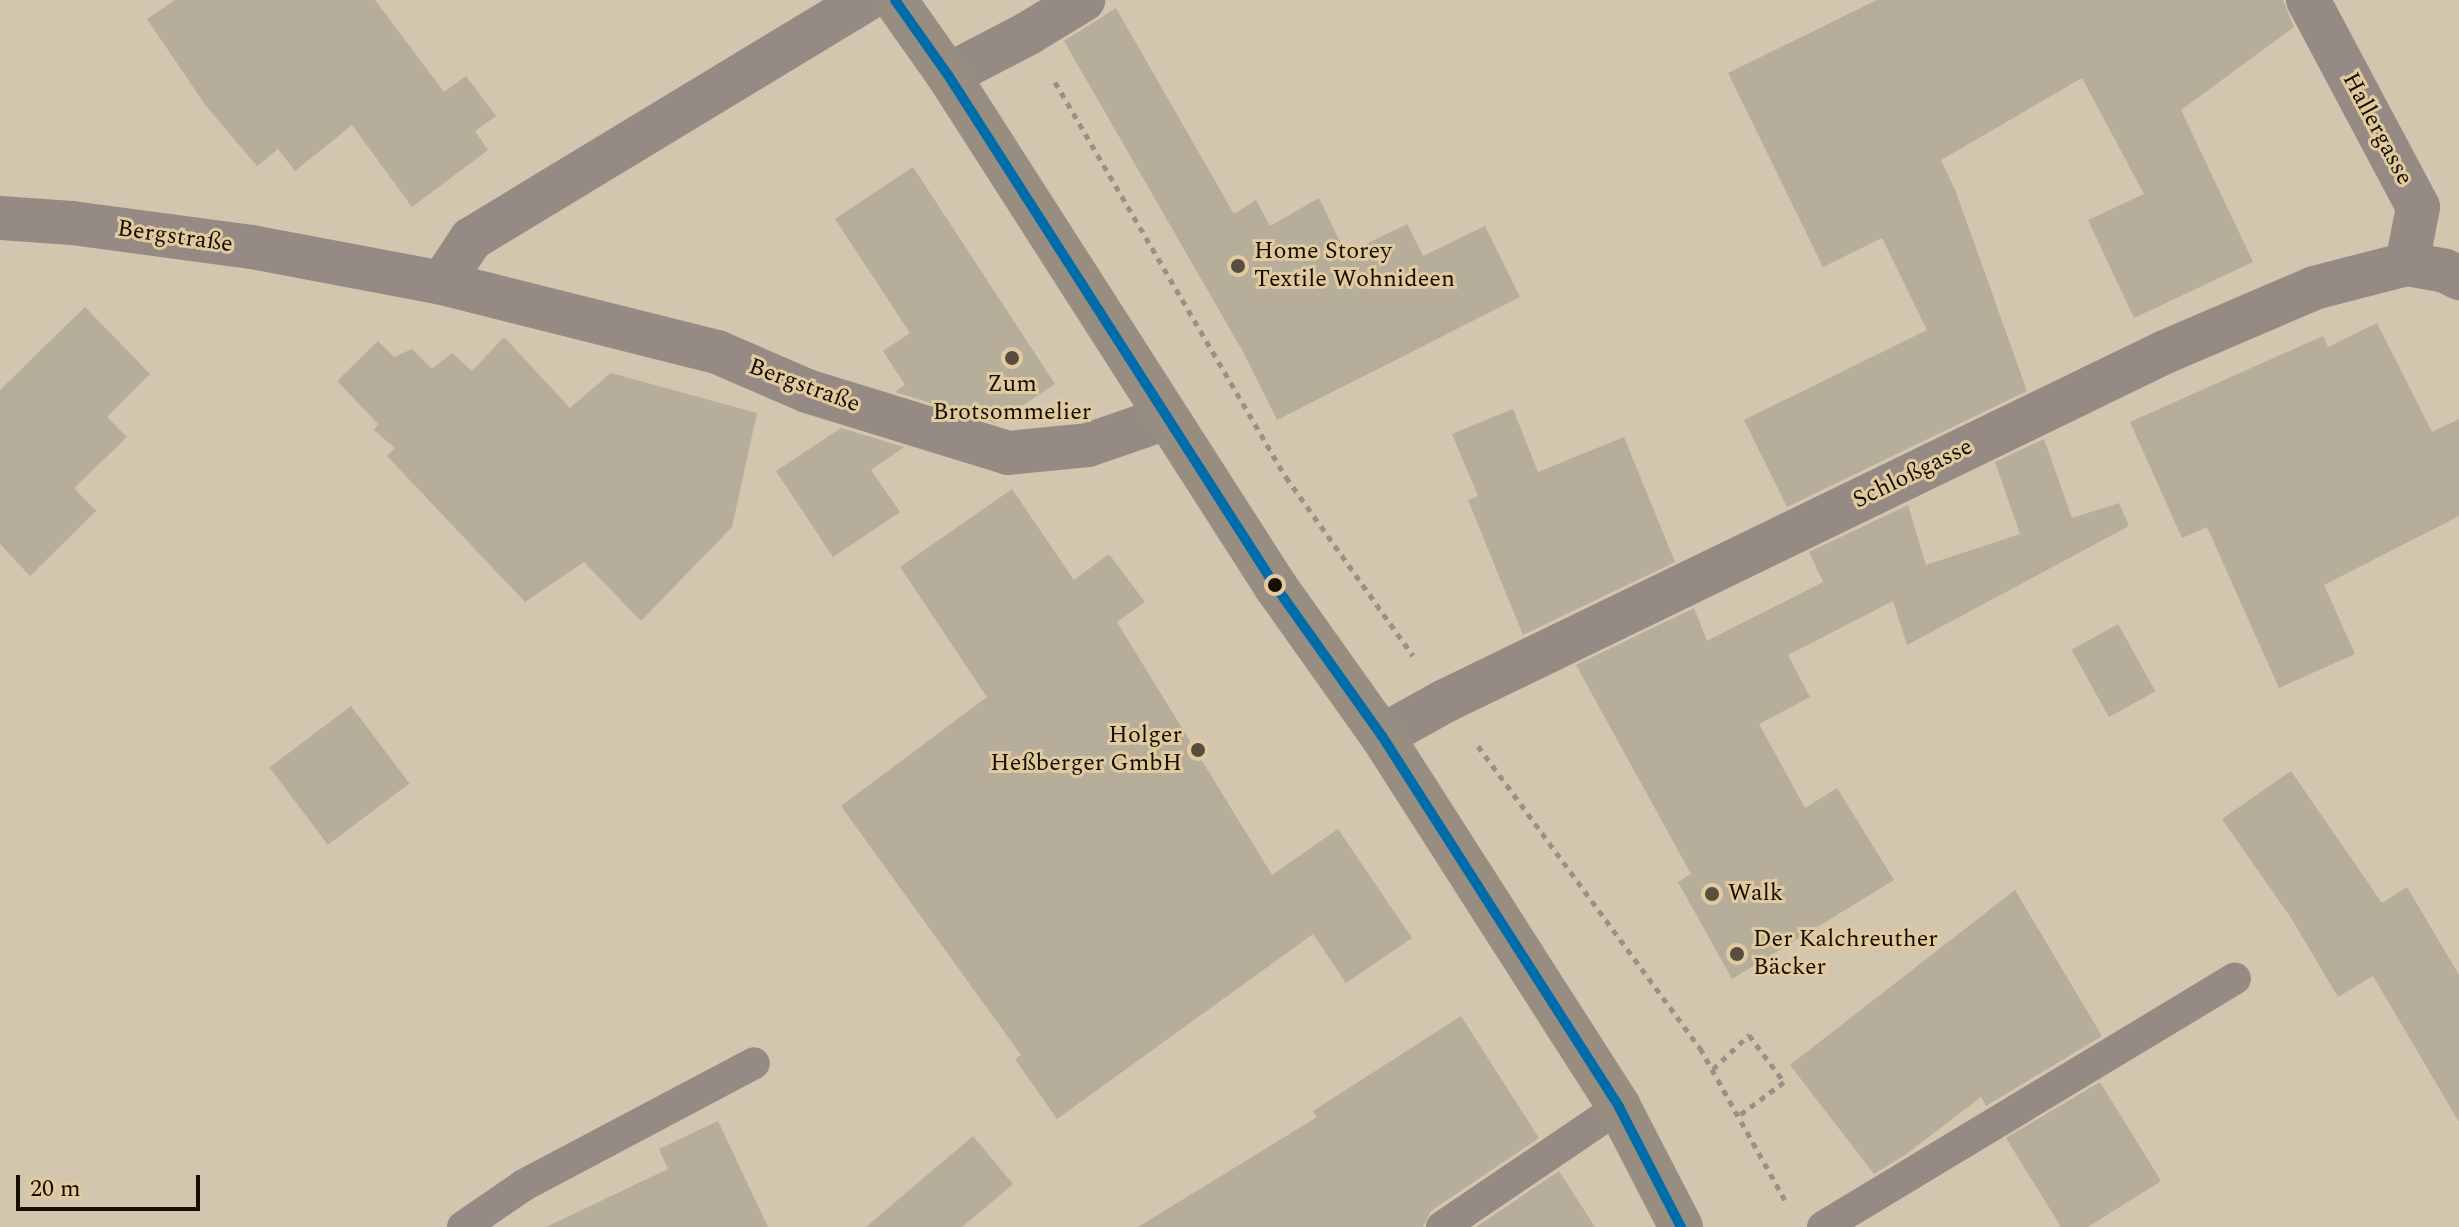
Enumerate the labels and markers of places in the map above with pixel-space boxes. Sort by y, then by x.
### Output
place label: Home Storey Textile Wohnideen [1254,238,1455,294]
marker: Home Storey Textile Wohnideen [1229,257,1247,275]
marker: Zum Brotsommelier [1003,349,1021,367]
place label: Zum Brotsommelier [933,371,1091,427]
unlabelled marker [1267,577,1283,593]
place label: Holger Heßberger GmbH [990,722,1182,778]
marker: Holger Heßberger GmbH [1189,741,1207,759]
place label: Walk [1728,880,1783,908]
marker: Walk [1703,885,1721,903]
place label: Der Kalchreuther Bäcker [1753,926,1938,982]
marker: Der Kalchreuther Bäcker [1728,945,1746,963]

